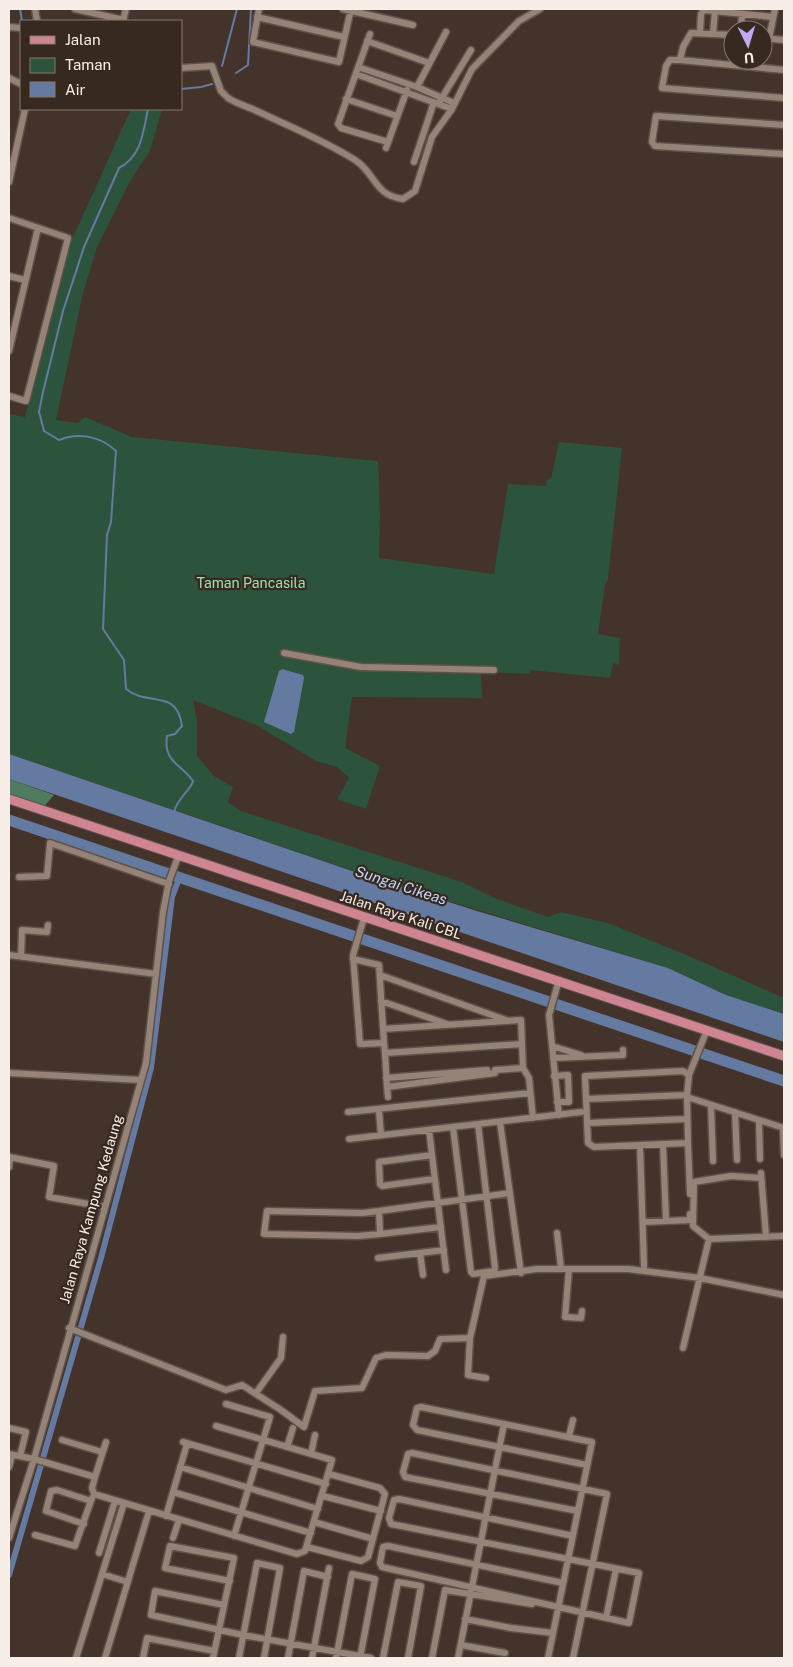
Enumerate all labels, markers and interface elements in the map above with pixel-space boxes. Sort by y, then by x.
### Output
legend [20,20,182,110]
north arrow [723,20,773,70]
text: Jalan [65,31,101,48]
text: U [743,50,755,66]
text: Taman [65,56,111,73]
text: Air [65,81,85,98]
park label: Taman Pancasila [197,575,305,591]
water label: Sungai Cikeas [353,862,449,908]
street label: Jalan Raya Kali CBL [338,888,464,942]
street label: Jalan Raya Kampung Kedaung [56,1112,126,1305]

